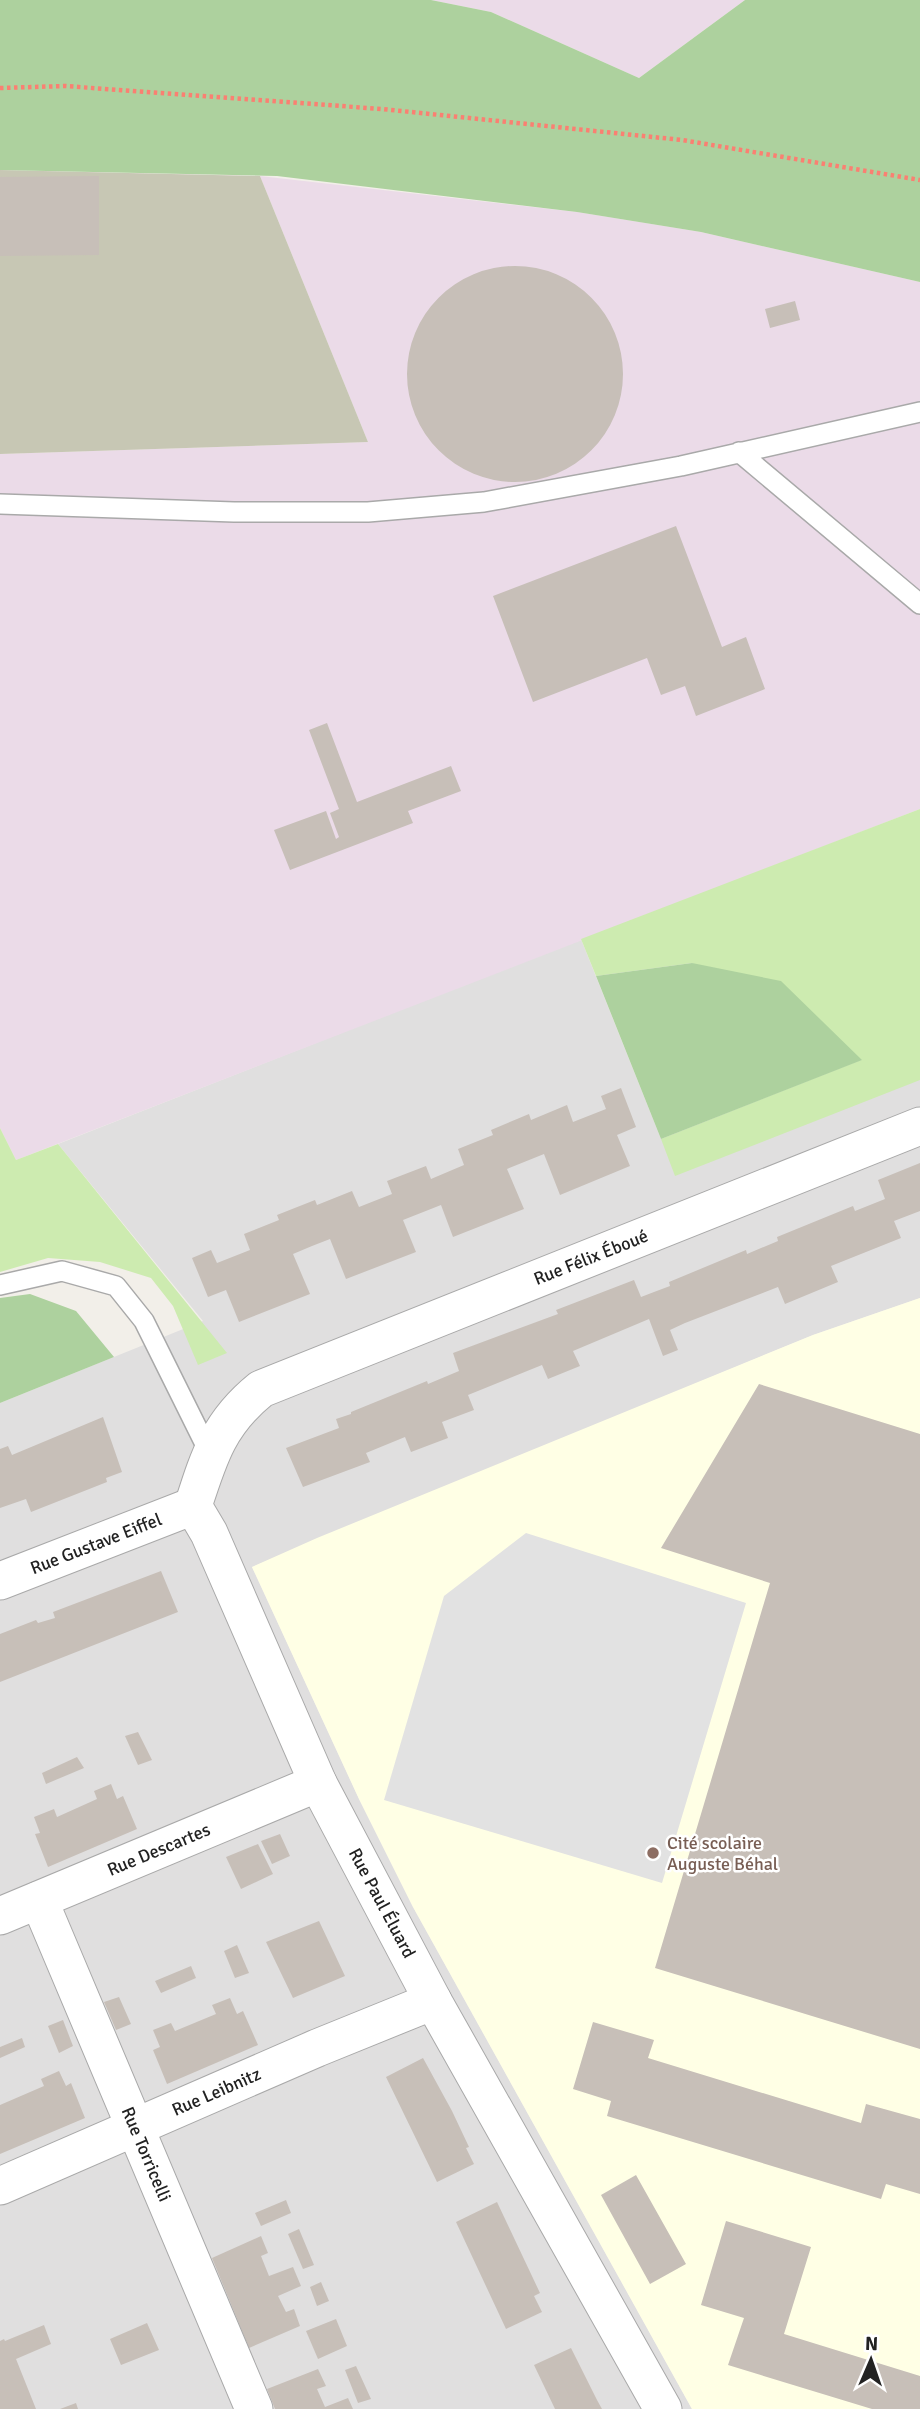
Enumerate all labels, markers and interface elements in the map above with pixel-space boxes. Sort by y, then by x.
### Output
street label: Rue Félix Éboué [531,1225,651,1290]
street label: Rue Gustave Eiffel [27,1508,165,1579]
street label: Rue Descartes [104,1818,214,1881]
place label: Cité scolaire Auguste Béhal [667,1832,778,1875]
street label: Rue Paul Éluard [344,1844,420,1962]
marker: Cité scolaire Auguste Béhal [645,1845,661,1861]
street label: Rue Leibnitz [169,2063,264,2121]
street label: Rue Torricelli [117,2103,176,2205]
north arrow [836,2325,906,2395]
text: N [865,2332,879,2356]

